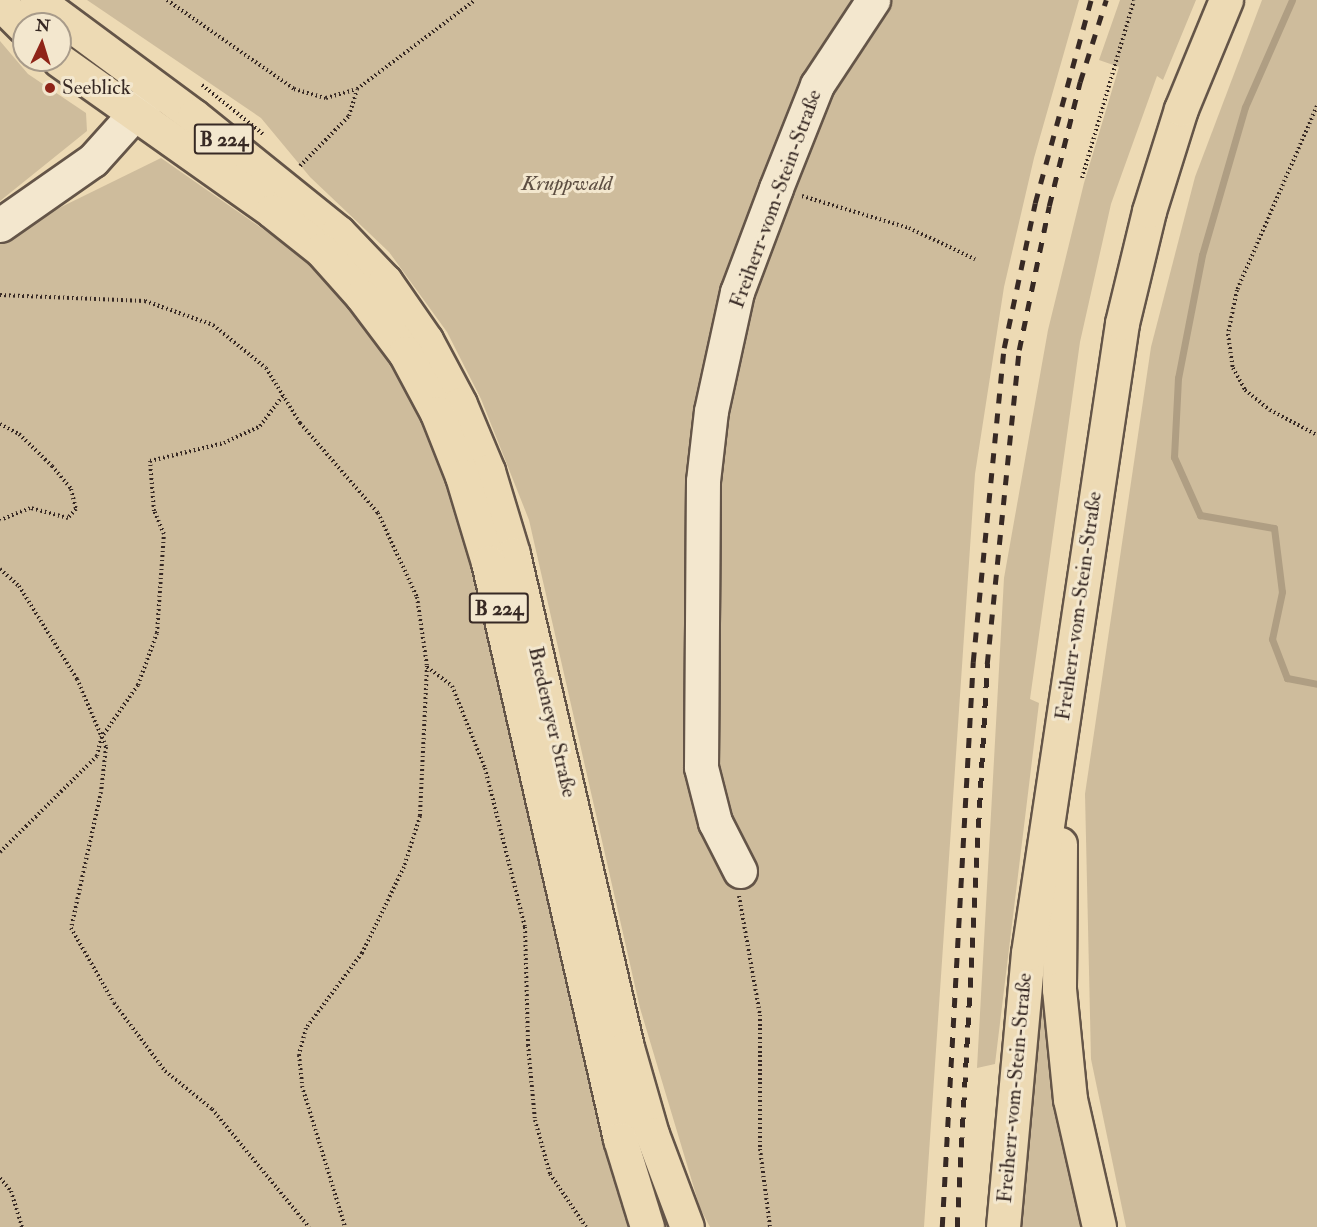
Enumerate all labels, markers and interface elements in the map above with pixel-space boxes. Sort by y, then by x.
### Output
north arrow [12,12,72,72]
text: N [35,16,51,37]
place label: Seeblick [62,75,131,101]
marker: Seeblick [43,81,57,95]
street label: Freiherr-vom-Stein-Straße [725,86,827,312]
road number: B 224 [192,122,256,156]
park label: Kruppwald [522,171,612,197]
street label: Freiherr-vom-Stein-Straße [1050,490,1108,722]
road number: B 224 [468,591,530,625]
street label: Bredeneyer Straße [522,644,582,800]
street label: Freiherr-vom-Stein-Straße [992,972,1038,1204]

